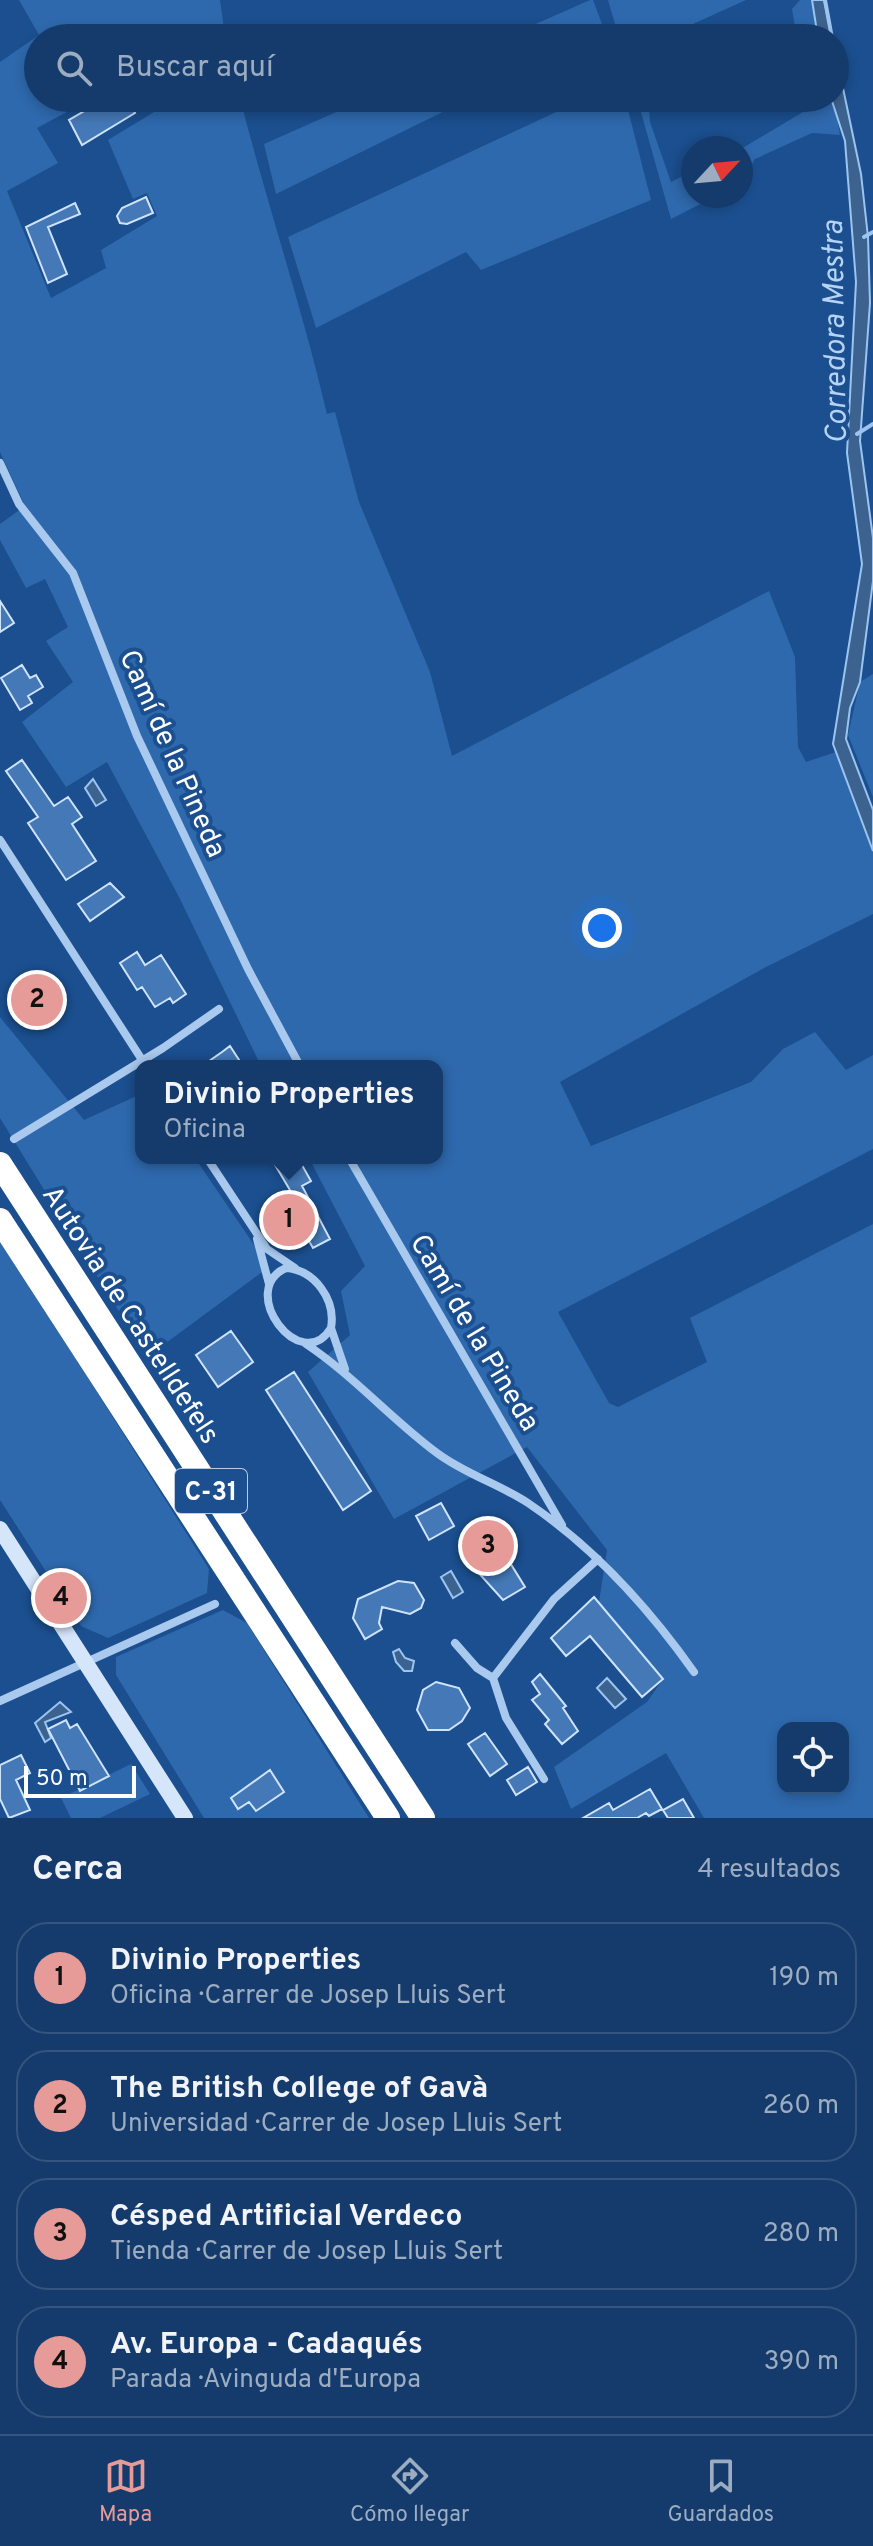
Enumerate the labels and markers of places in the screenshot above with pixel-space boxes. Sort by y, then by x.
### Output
pin: 2 [11,970,63,1030]
pin: 1 [263,1190,315,1250]
pin: 3 [462,1516,514,1576]
pin: 4 [35,1568,87,1628]

